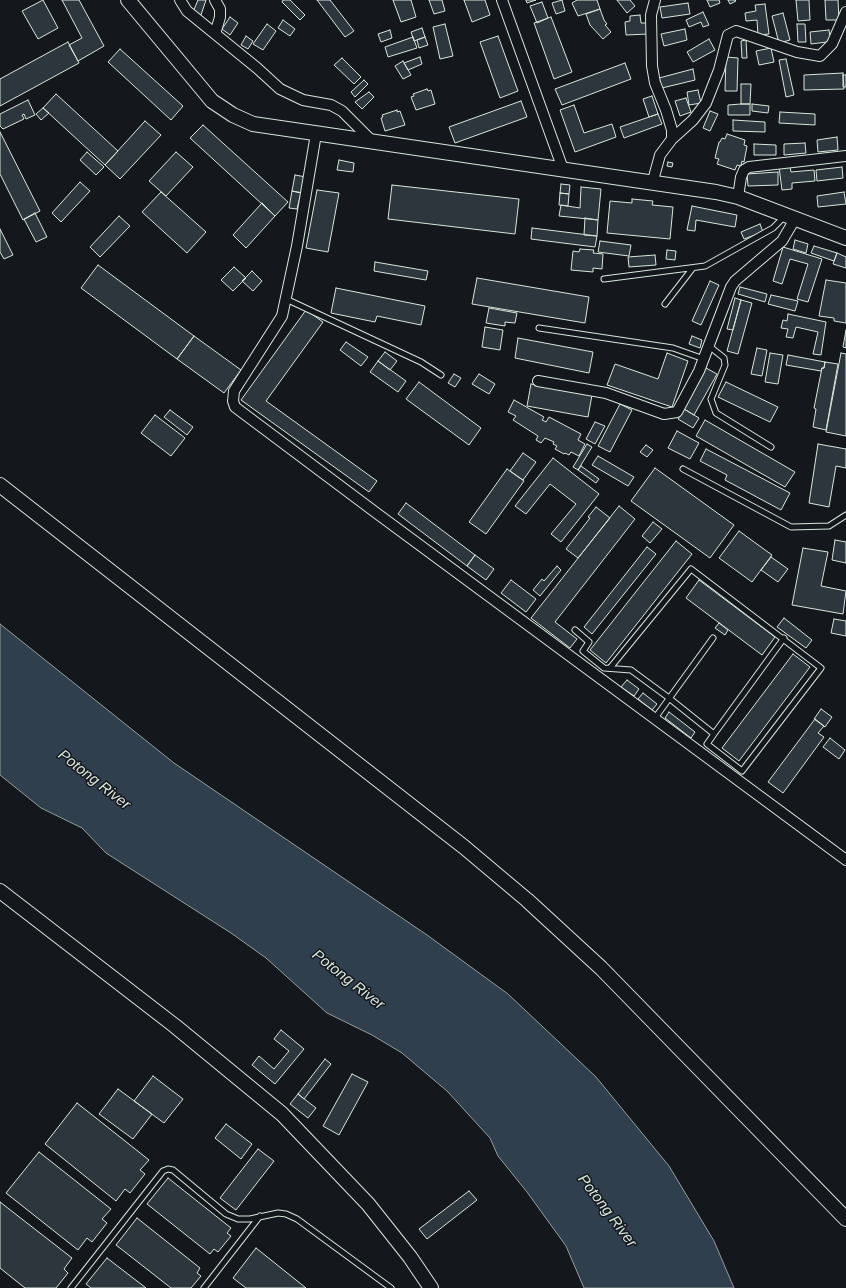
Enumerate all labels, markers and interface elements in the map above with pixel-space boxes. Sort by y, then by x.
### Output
water label: Potong River [54,746,134,814]
water label: Potong River [308,946,388,1014]
water label: Potong River [574,1171,640,1251]

